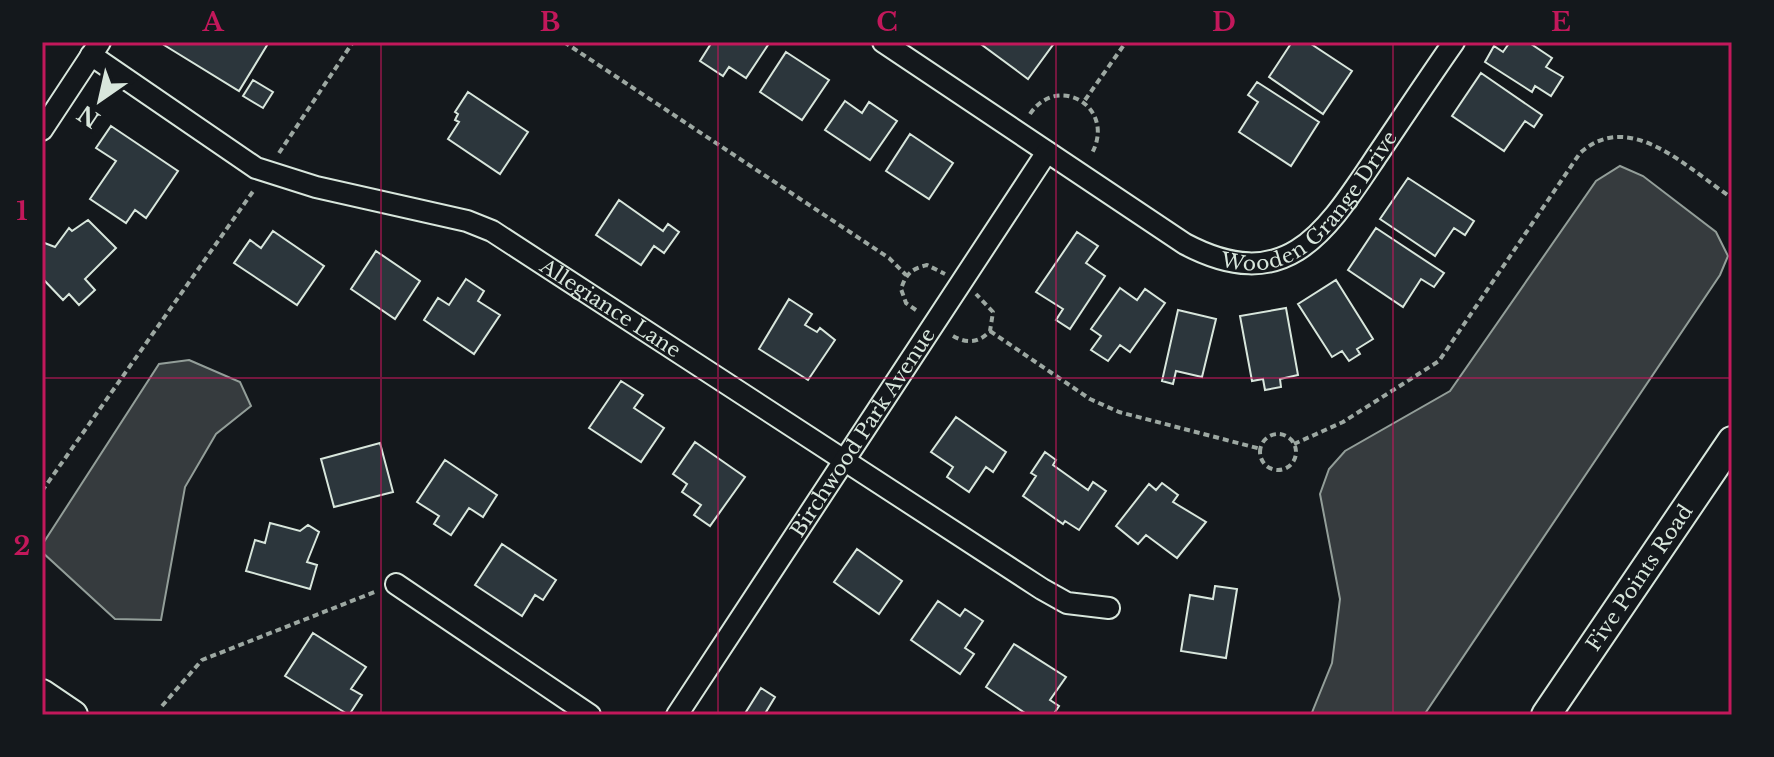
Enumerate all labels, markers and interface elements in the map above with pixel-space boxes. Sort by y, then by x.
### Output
text: A [201,6,224,38]
text: B [540,6,560,38]
text: C [876,6,898,38]
text: D [1212,6,1236,38]
text: E [1551,6,1571,38]
north arrow [60,60,140,140]
text: N [73,99,105,133]
street label: Wooden Grange Drive [1218,126,1402,276]
text: 1 [16,195,28,227]
street label: Allegiance Lane [535,253,685,362]
street label: Birchwood Park Avenue [785,324,940,542]
street label: Five Points Road [1581,500,1697,655]
text: 2 [14,530,30,562]

